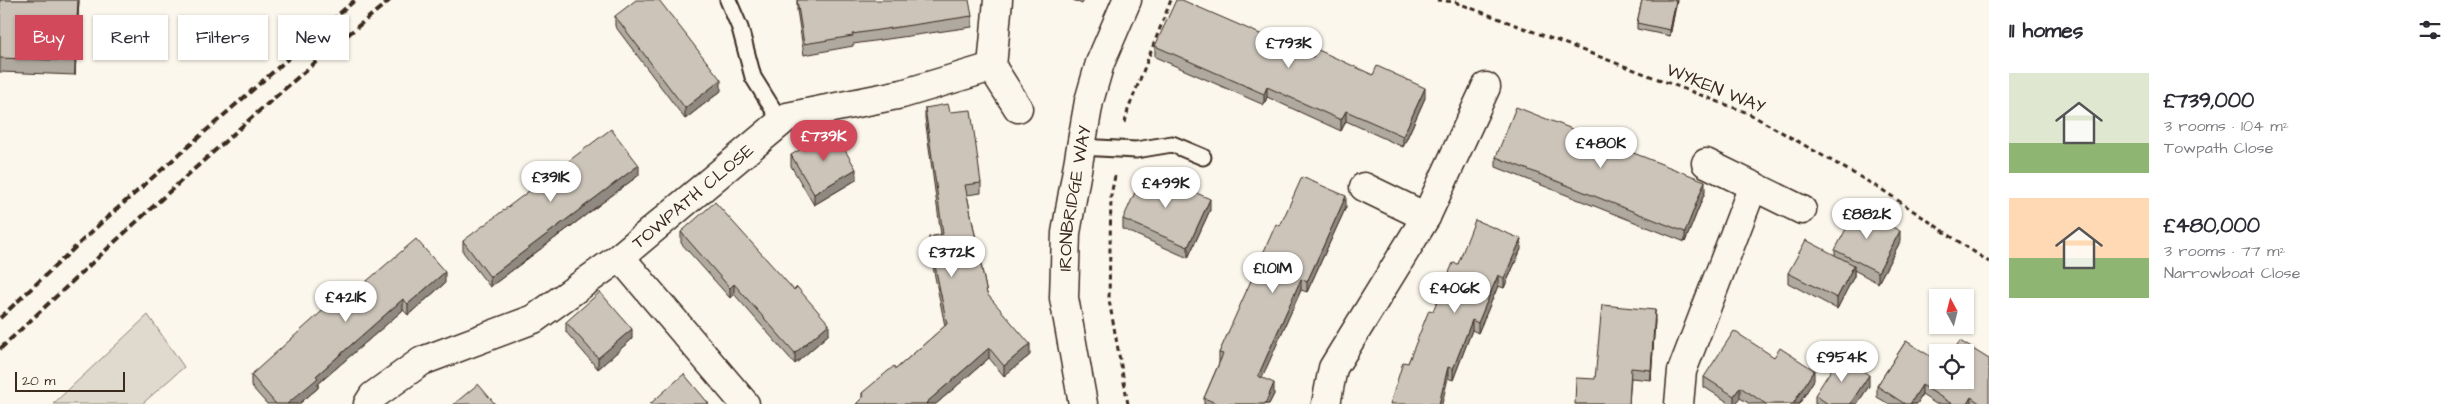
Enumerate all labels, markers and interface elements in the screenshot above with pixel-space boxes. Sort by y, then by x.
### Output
chip: Buy [15,15,83,60]
chip: Rent [93,15,168,60]
chip: Filters [178,15,268,60]
chip: New [278,15,349,60]
text: 11 homes [2009,16,2083,45]
icon: filters [2416,16,2444,44]
pin: £793K [1254,27,1324,69]
text: £793K [1266,32,1312,54]
street label: WYKEN WAY [1663,57,1769,120]
text: £739,000 [2164,86,2254,115]
icon: home [2049,93,2109,153]
text: 3 rooms · 104 m² [2164,115,2289,137]
pin: £739K [789,120,859,162]
street label: IRONBRIDGE WAY [1053,123,1098,272]
text: £739K [801,125,847,147]
pin: £480K [1566,126,1636,169]
text: £480K [1576,132,1626,154]
text: Towpath Close [2164,137,2273,159]
street label: TOWPATH CLOSE [627,138,759,255]
pin: £391K [516,160,586,203]
text: £391K [532,166,570,188]
pin: £499K [1131,166,1201,209]
text: £499K [1142,172,1190,194]
pin: £882K [1832,198,1902,240]
text: £882K [1843,203,1891,225]
text: £480,000 [2164,211,2260,240]
icon: home [2049,218,2109,278]
pin: £372K [917,236,987,278]
text: 3 rooms · 77 m² [2164,240,2285,262]
text: £372K [929,241,975,263]
pin: £1.01M [1232,252,1314,294]
text: £1.01M [1254,257,1292,279]
text: Narrowboat Close [2164,262,2300,284]
pin: £406K [1420,272,1490,314]
text: £406K [1430,277,1480,299]
pin: £421K [311,280,381,323]
text: £421K [326,286,366,308]
north arrow [1929,289,1974,334]
map controls [1929,289,1974,389]
pin: £954K [1807,340,1877,383]
button: locate [1929,344,1974,389]
text: £954K [1817,346,1867,368]
scale bar [15,369,125,392]
text: 20 m [22,371,55,391]

